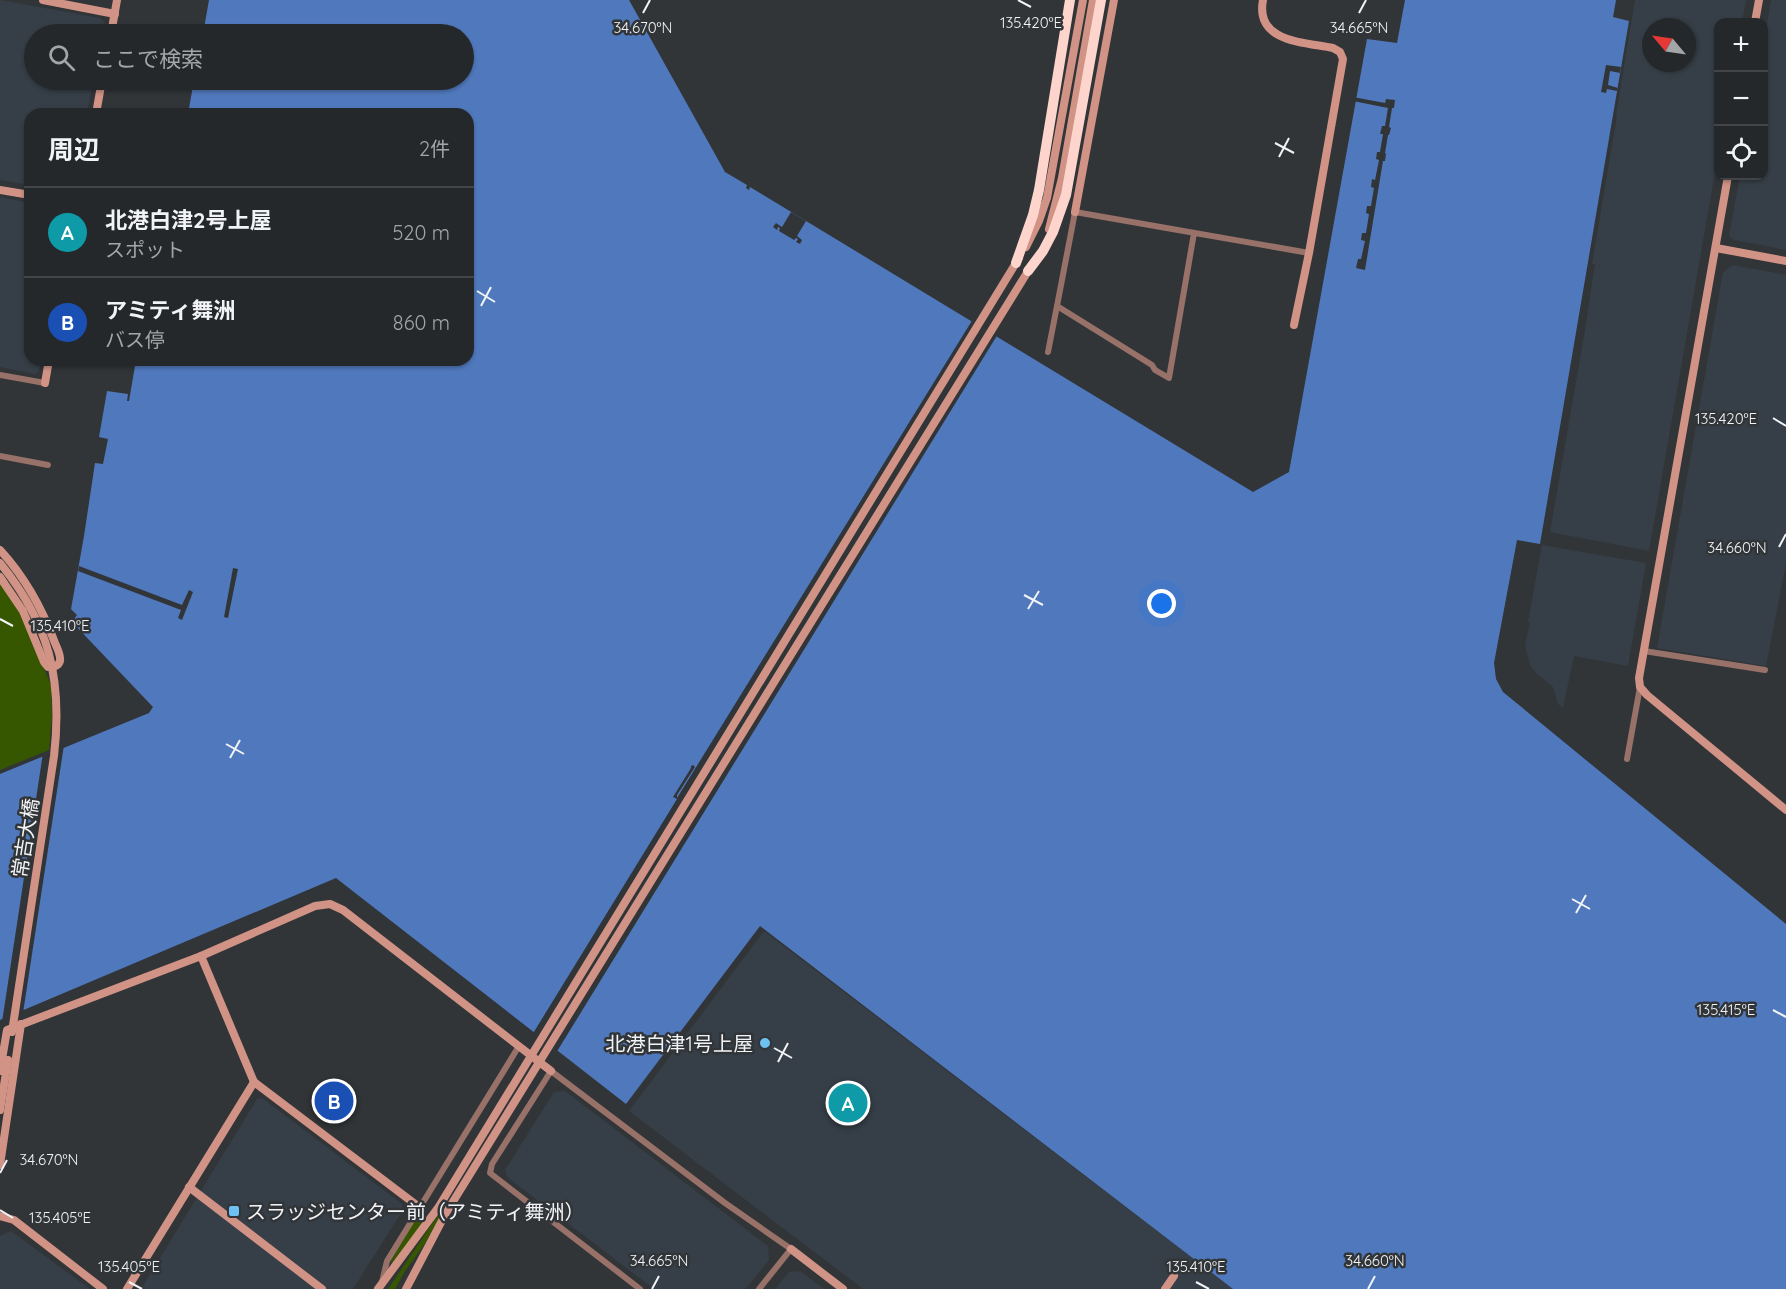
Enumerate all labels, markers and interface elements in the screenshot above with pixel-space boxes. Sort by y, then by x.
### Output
text: 135.420°E [1000,13,1062,32]
text: 34.670°N [613,18,673,37]
text: 34.665°N [1330,18,1388,37]
north arrow [1642,18,1696,72]
map controls [1714,18,1768,180]
button: + [1714,18,1768,72]
search box [24,24,474,90]
icon: search [45,41,78,74]
text: ここで検索 [93,45,203,73]
button: − [1714,72,1768,126]
button: locate [1714,126,1768,180]
text: 周辺 [48,133,100,166]
text: 2件 [419,136,450,161]
text: 北港白津2号上屋 [105,206,272,234]
text: A [61,220,74,245]
text: 520 m [392,220,450,245]
text: スポット [105,237,185,262]
text: アミティ舞洲 [105,296,235,324]
text: B [61,310,74,335]
text: 860 m [393,310,450,335]
text: バス停 [105,327,165,352]
text: 135.420°E [1695,409,1757,428]
text: 34.660°N [1707,538,1767,557]
your location [1147,589,1176,618]
text: 135.410°E [30,616,90,635]
street label: 常吉大橋 [6,797,44,879]
text: 135.415°E [1697,1000,1755,1019]
place label: 北港白津1号上屋 [606,1031,753,1056]
marker: 北港白津1号上屋 [758,1036,772,1050]
pin: B [314,1078,354,1124]
pin: A [828,1080,868,1126]
text: 34.670°N [19,1150,79,1169]
place label: スラッジセンター前（アミティ舞洲） [246,1199,584,1224]
marker: スラッジセンター前（アミティ舞洲） [227,1204,241,1218]
text: 135.405°E [29,1208,91,1227]
text: 34.665°N [630,1251,688,1270]
text: 34.660°N [1345,1251,1405,1270]
text: 135.405°E [98,1257,160,1276]
text: 135.410°E [1166,1257,1226,1276]

